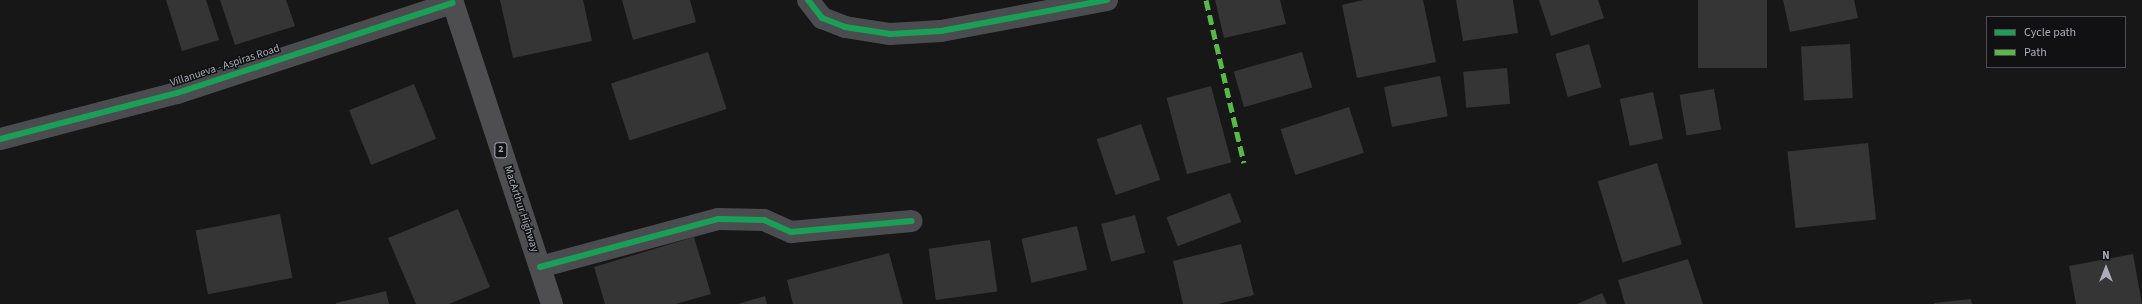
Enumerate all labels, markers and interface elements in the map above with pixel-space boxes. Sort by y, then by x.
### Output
legend [1986,16,2126,68]
text: Cycle path [2024,24,2076,41]
street label: Villanueva - Aspiras Road [169,42,281,90]
text: Path [2024,44,2047,61]
road number: 2 [494,142,508,158]
street label: MacArthur Highway [501,164,541,254]
north arrow [2086,248,2126,288]
text: N [2102,248,2110,263]

